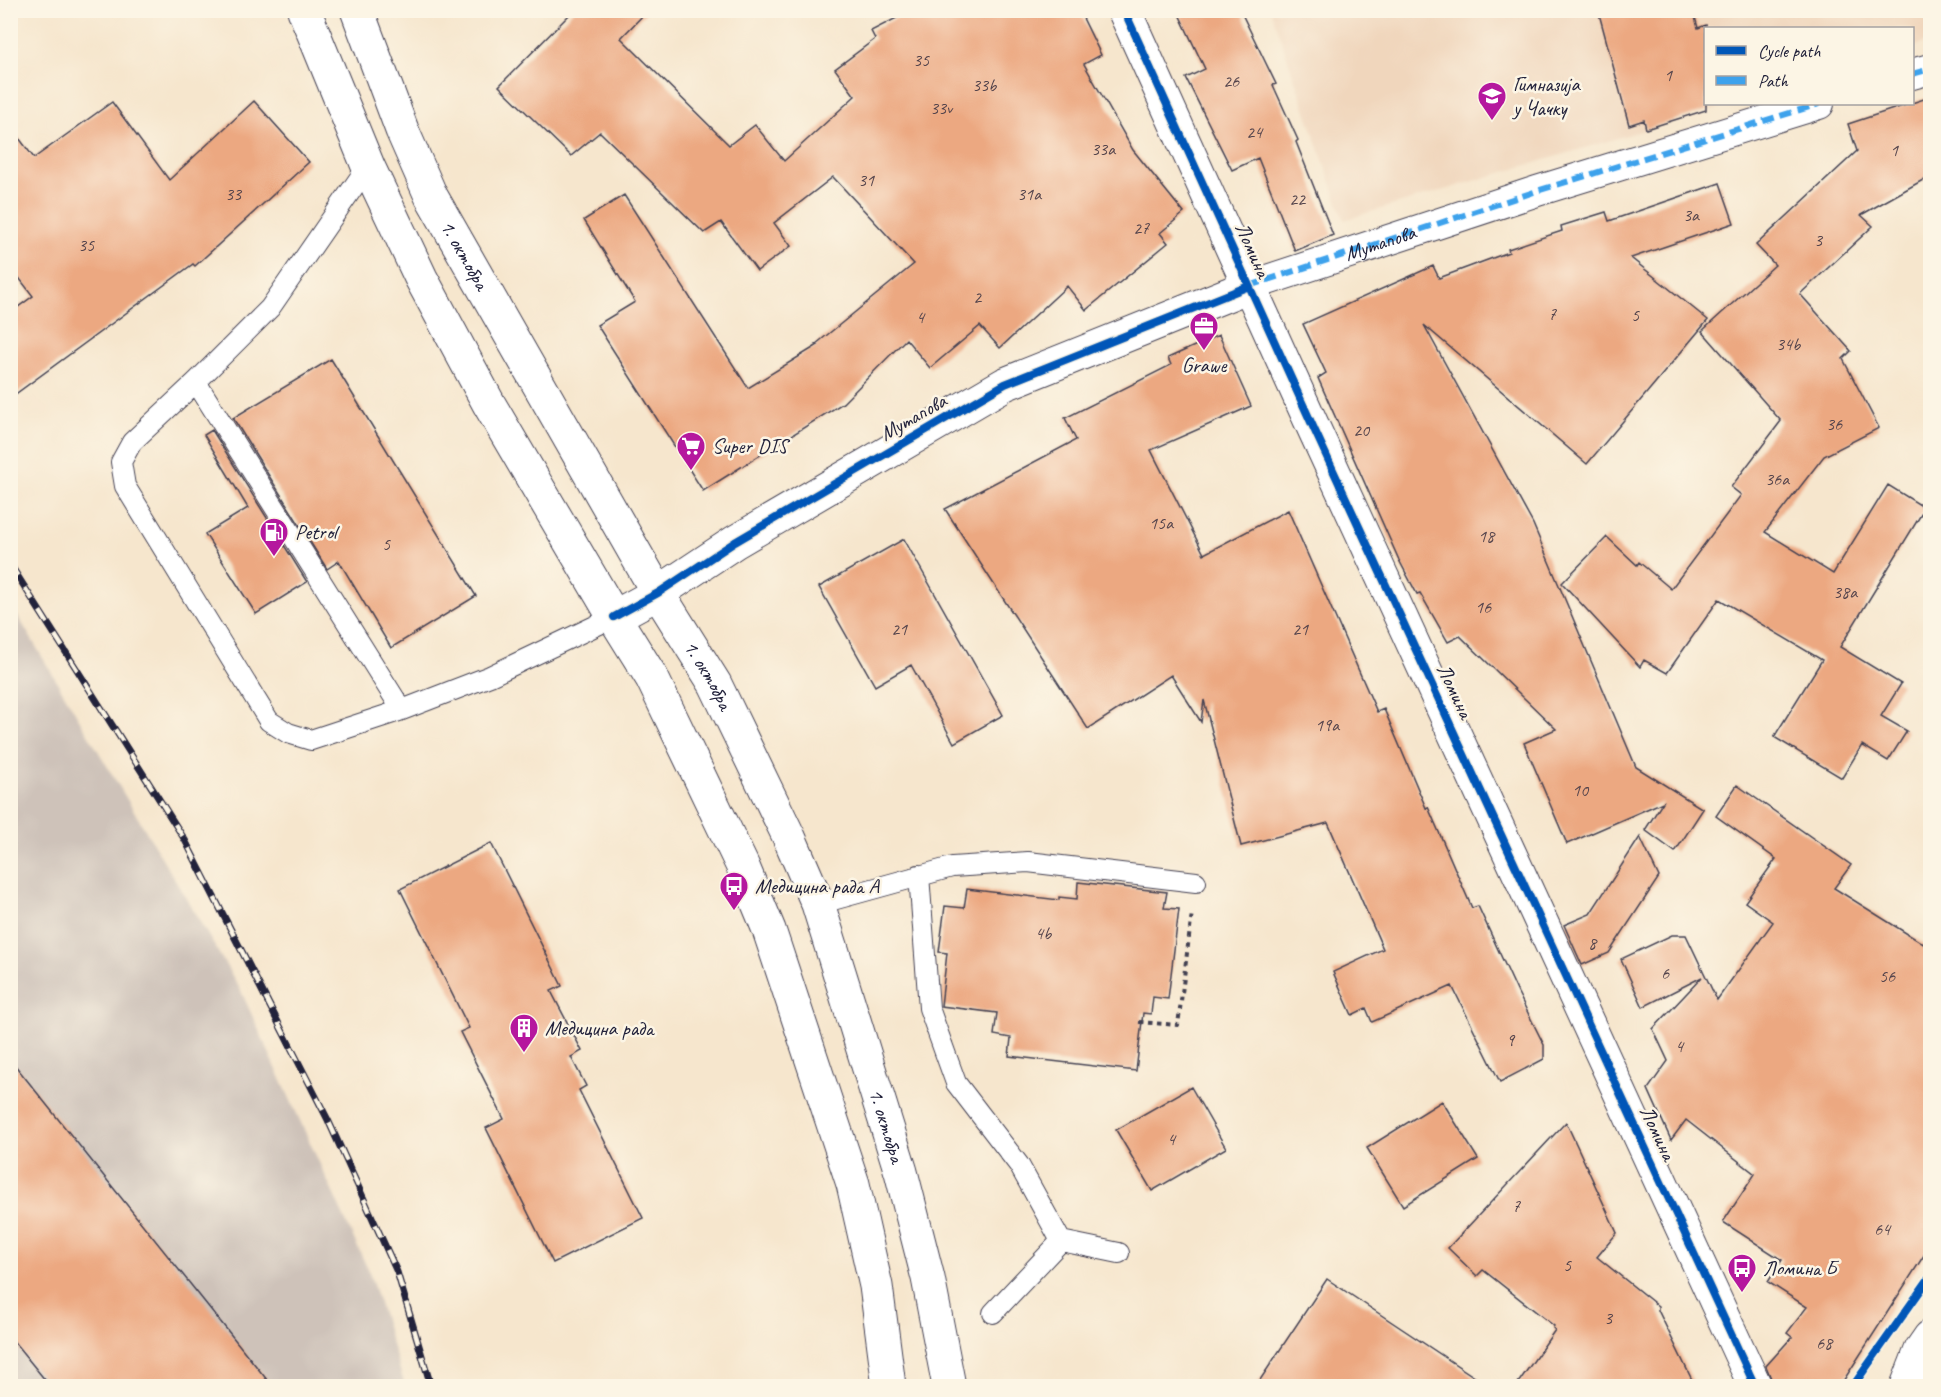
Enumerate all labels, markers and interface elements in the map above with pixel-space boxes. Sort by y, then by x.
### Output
legend [1704,27,1914,105]
text: Cycle path [1758,40,1821,62]
house number: 35 [913,49,930,71]
house number: 1 [1664,64,1673,86]
house number: 26 [1223,70,1240,92]
text: Path [1758,70,1788,92]
place label: Гимназија у Чачку [1511,71,1581,121]
house number: 33b [972,74,997,96]
school or university icon: Гимназија у Чачку [1476,80,1508,122]
house number: 33v [930,97,954,119]
house number: 24 [1246,121,1264,143]
house number: 33a [1091,138,1116,160]
house number: 1 [1890,139,1899,161]
house number: 31 [858,169,875,191]
house number: 33 [225,183,243,205]
house number: 31a [1017,183,1042,205]
house number: 22 [1289,188,1307,210]
house number: 3a [1683,204,1700,226]
street label: 1. октобра [434,215,496,296]
house number: 27 [1133,217,1150,239]
street label: Ломина [1229,218,1278,284]
street label: Мутапова [1341,218,1420,267]
house number: 3 [1814,229,1824,251]
house number: 35 [78,234,95,256]
house number: 2 [973,286,983,308]
house number: 7 [1548,303,1557,325]
house number: 5 [1631,304,1640,326]
house number: 4 [916,306,926,328]
office icon: Grawe [1188,310,1220,352]
house number: 34b [1776,333,1801,355]
place label: Grawe [1182,352,1227,378]
street label: Мутапова [875,387,953,446]
house number: 36 [1826,413,1843,435]
house number: 20 [1353,419,1371,441]
supermarket icon: Super DIS [675,430,707,472]
place label: Super DIS [712,433,790,459]
house number: 36a [1765,468,1790,490]
house number: 15a [1149,512,1174,534]
fuel station icon: Petrol [258,516,290,558]
place label: Petrol [295,519,340,545]
house number: 18 [1478,525,1496,547]
house number: 5 [382,533,391,555]
house number: 38a [1833,581,1858,603]
house number: 16 [1475,596,1492,618]
house number: 21 [891,618,908,640]
house number: 21 [1292,618,1309,640]
street label: 1. октобра [678,636,740,716]
street label: Ломина [1431,659,1480,725]
house number: 19a [1315,714,1340,736]
house number: 10 [1572,779,1590,801]
bus stop icon: Медицина рада А [718,870,750,912]
place label: Медицина рада А [755,873,880,899]
house number: 4b [1035,922,1052,944]
house number: 8 [1588,932,1598,954]
house number: 6 [1661,962,1670,984]
house number: 56 [1879,965,1896,987]
building icon: Медицина рада [508,1012,540,1054]
place label: Медицина рада [545,1015,656,1041]
house number: 9 [1506,1029,1516,1051]
house number: 4 [1675,1035,1685,1057]
street label: 1. октобра [863,1085,911,1168]
street label: Ломина [1634,1101,1683,1167]
house number: 4 [1167,1128,1177,1150]
house number: 7 [1512,1195,1521,1217]
house number: 64 [1874,1218,1892,1240]
bus stop icon: Ломина Б [1726,1252,1758,1294]
house number: 5 [1563,1254,1572,1276]
place label: Ломина Б [1763,1255,1840,1281]
house number: 3 [1604,1307,1614,1329]
house number: 68 [1816,1332,1834,1354]

